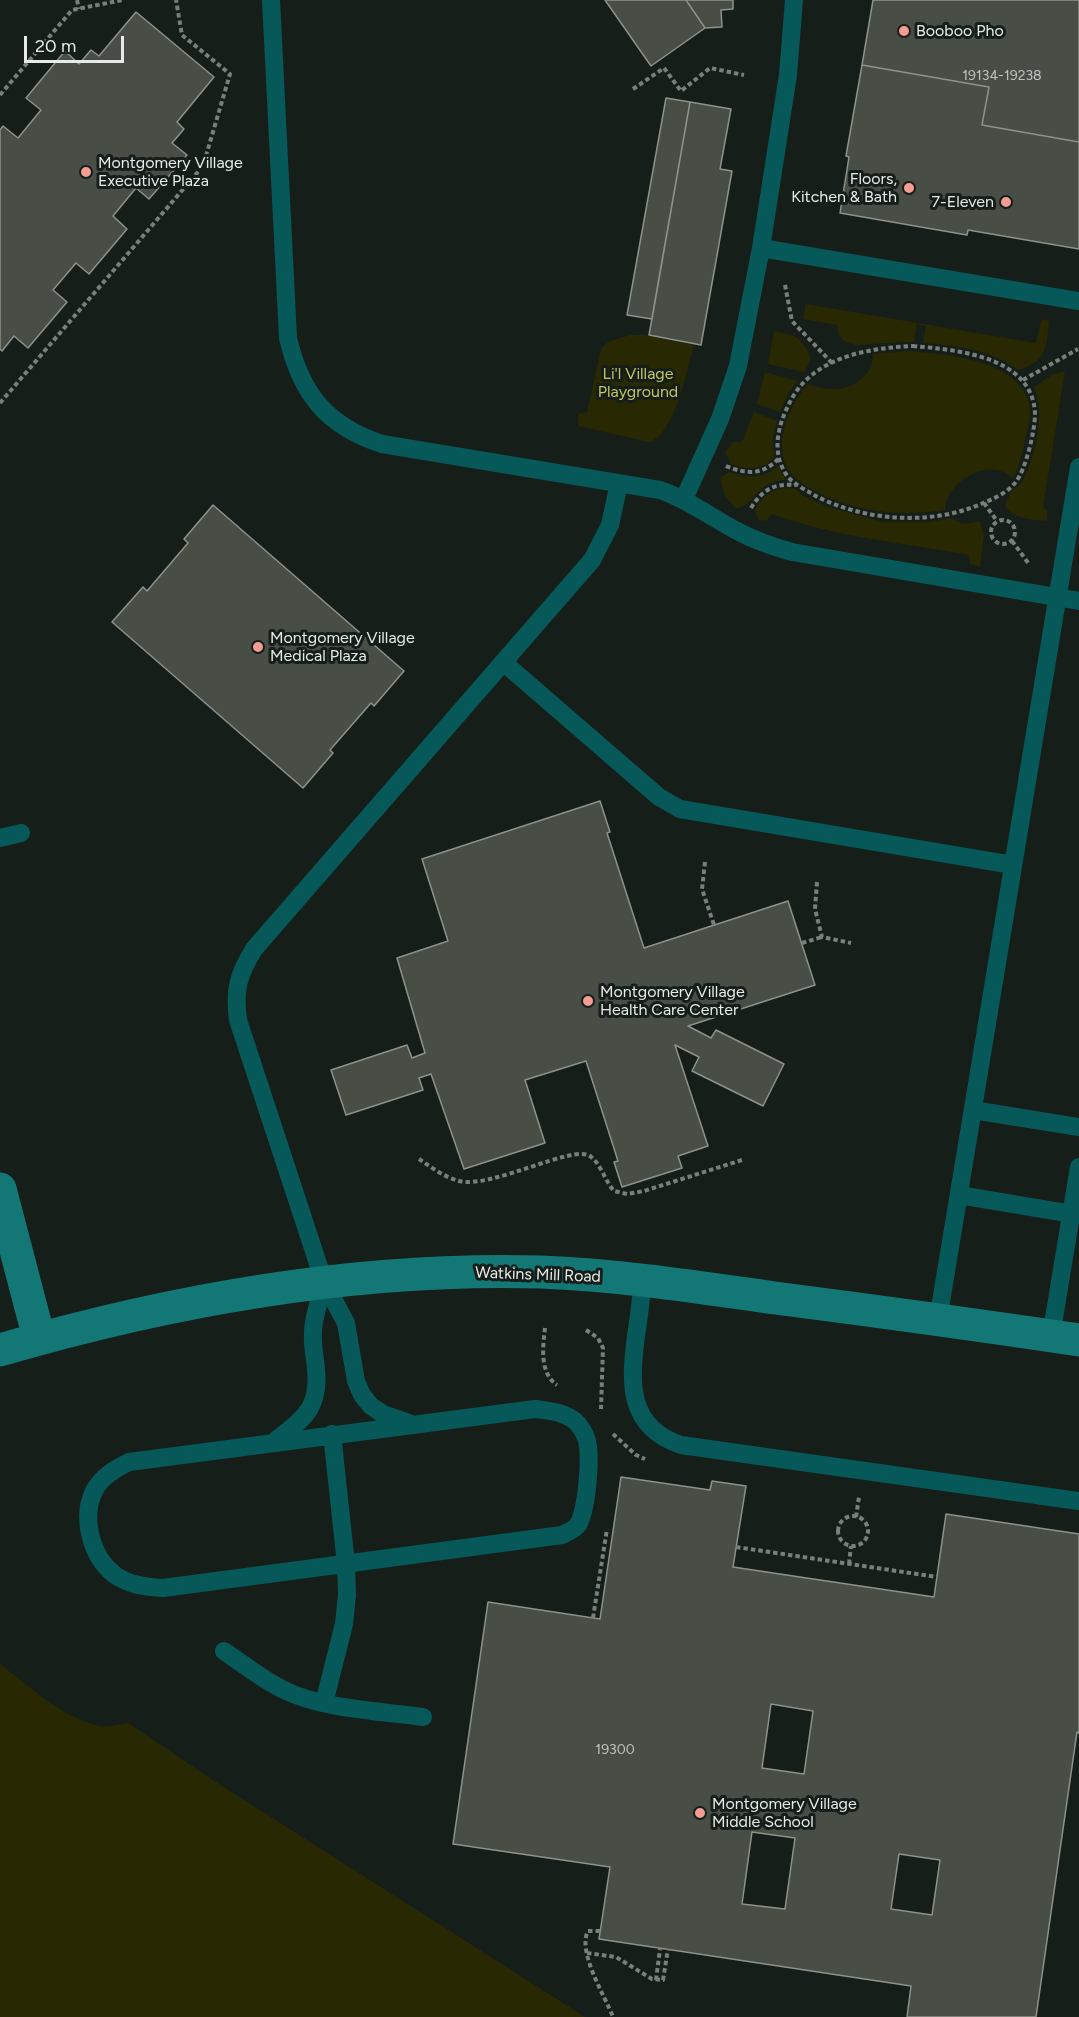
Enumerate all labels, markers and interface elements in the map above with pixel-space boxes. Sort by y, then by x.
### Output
place label: Booboo Pho [916,21,1004,41]
scale bar [27,24,128,62]
marker: Booboo Pho [897,24,911,38]
text: 20 m [35,35,76,57]
house number: 19134-19238 [962,68,1042,84]
place label: Montgomery Village Executive Plaza [98,153,243,191]
marker: Montgomery Village Executive Plaza [79,165,93,179]
place label: Floors, Kitchen & Bath [791,169,897,207]
marker: Floors, Kitchen & Bath [902,181,916,195]
place label: 7-Eleven [931,192,994,212]
marker: 7-Eleven [999,195,1013,209]
park label: Li'l Village Playground [598,364,678,402]
place label: Montgomery Village Medical Plaza [270,628,415,666]
marker: Montgomery Village Medical Plaza [251,640,265,654]
place label: Montgomery Village Health Care Center [600,982,745,1020]
marker: Montgomery Village Health Care Center [581,994,595,1008]
street label: Watkins Mill Road [475,1263,601,1287]
house number: 19300 [595,1742,635,1758]
place label: Montgomery Village Middle School [712,1794,857,1832]
marker: Montgomery Village Middle School [693,1806,707,1820]

